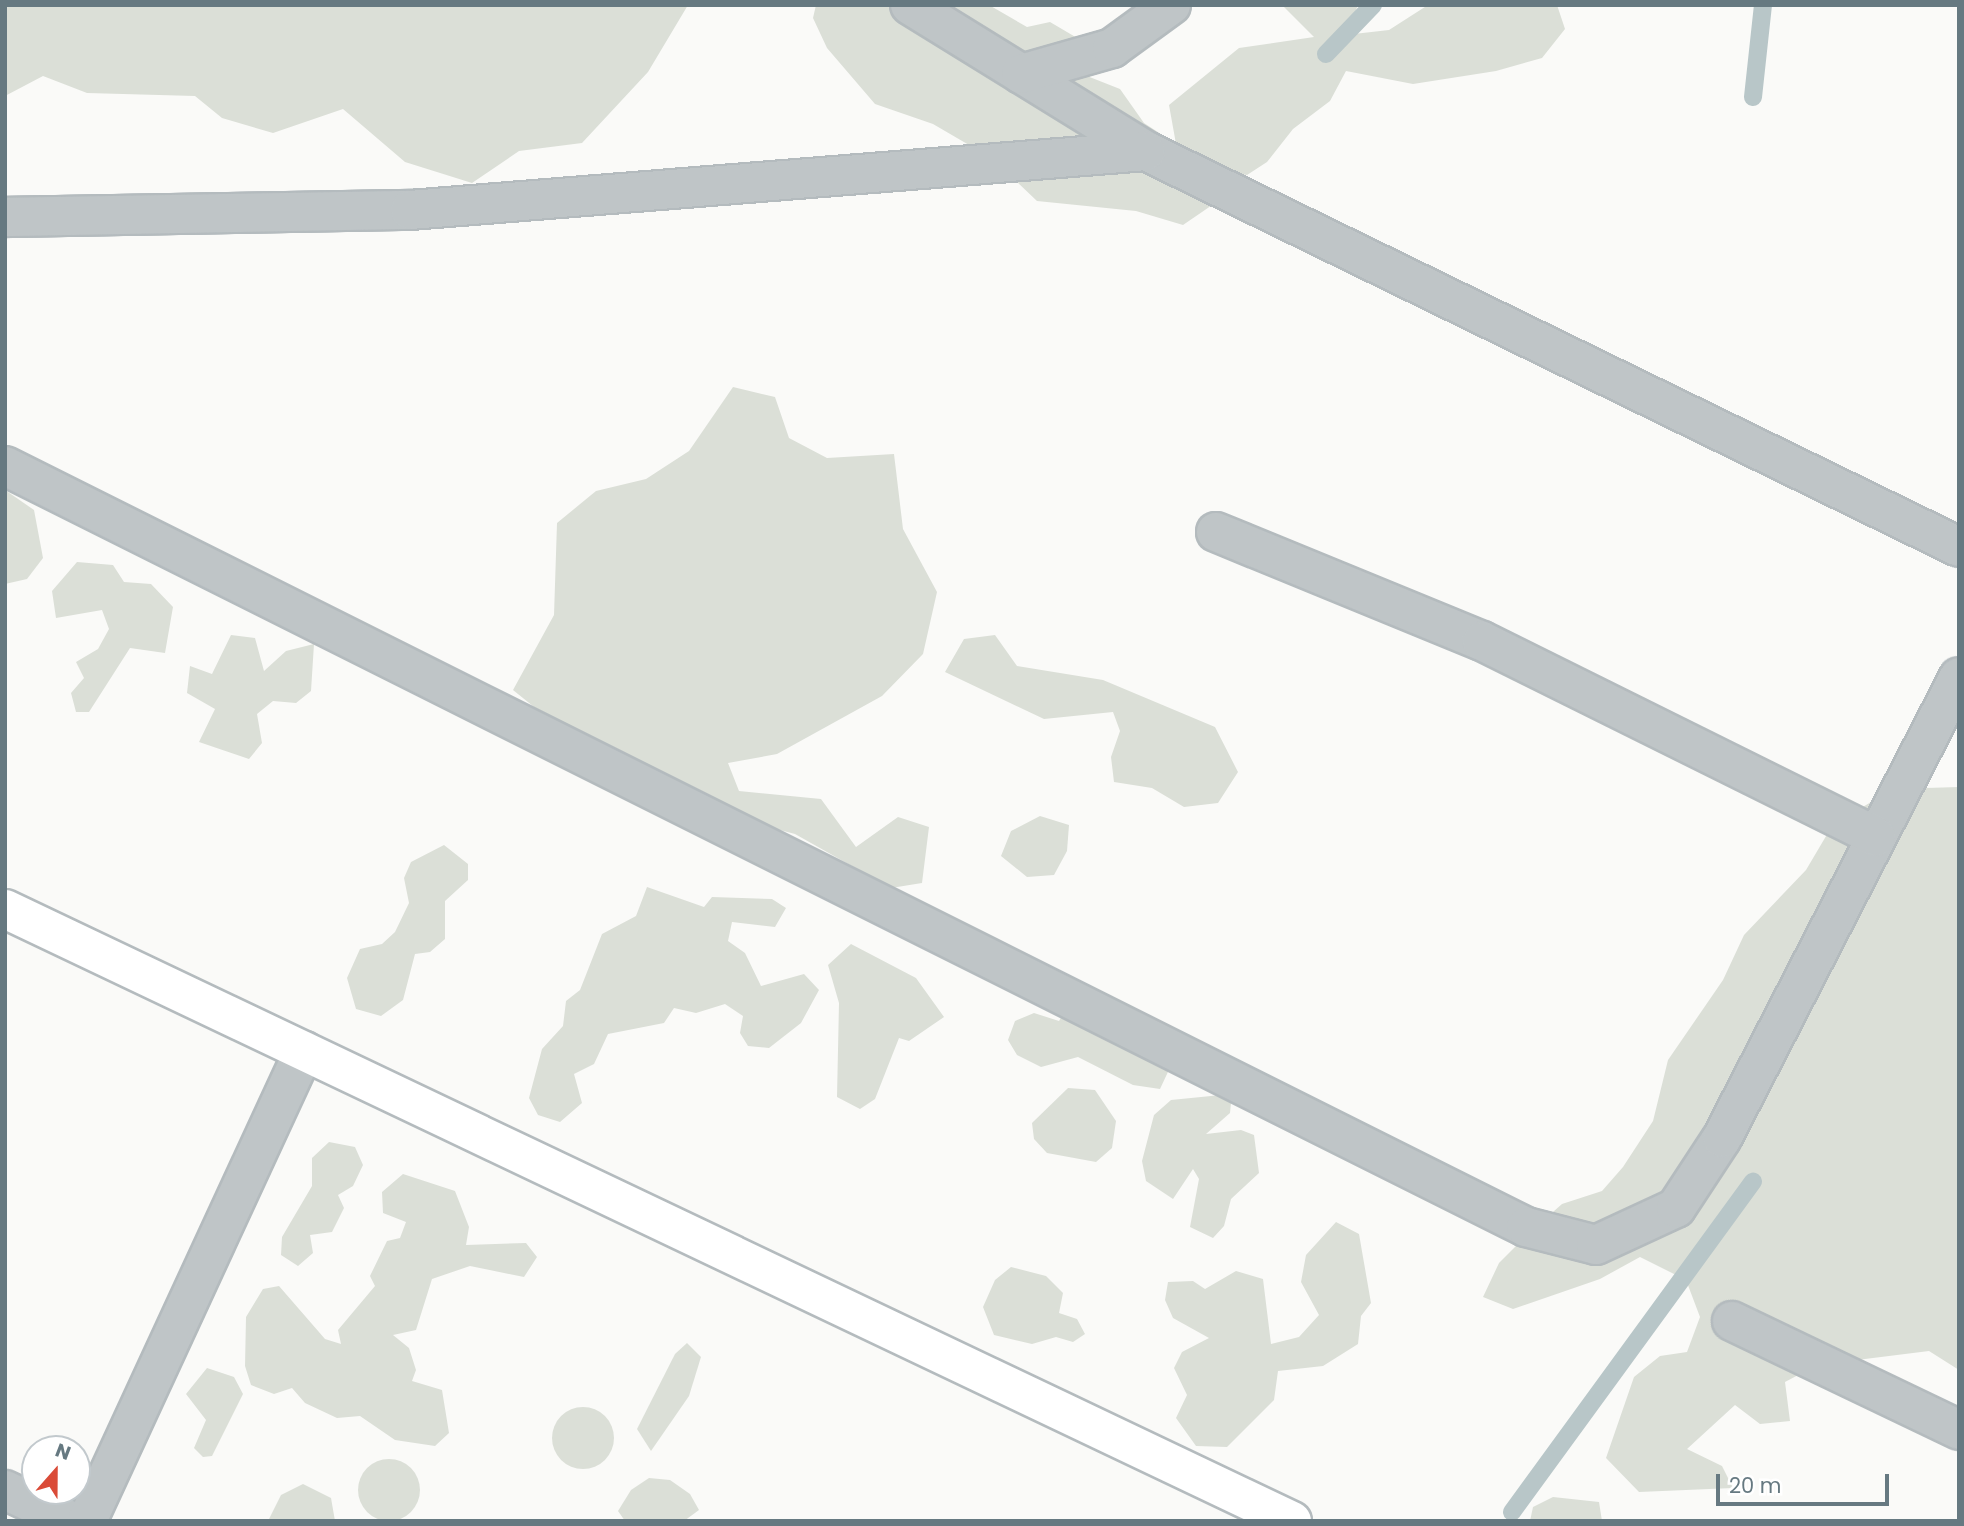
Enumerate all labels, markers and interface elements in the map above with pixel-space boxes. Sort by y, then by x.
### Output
north arrow [21,1435,91,1505]
text: N [51,1437,74,1467]
scale bar [1719,1460,1892,1504]
text: 20 m [1729,1471,1782,1500]

